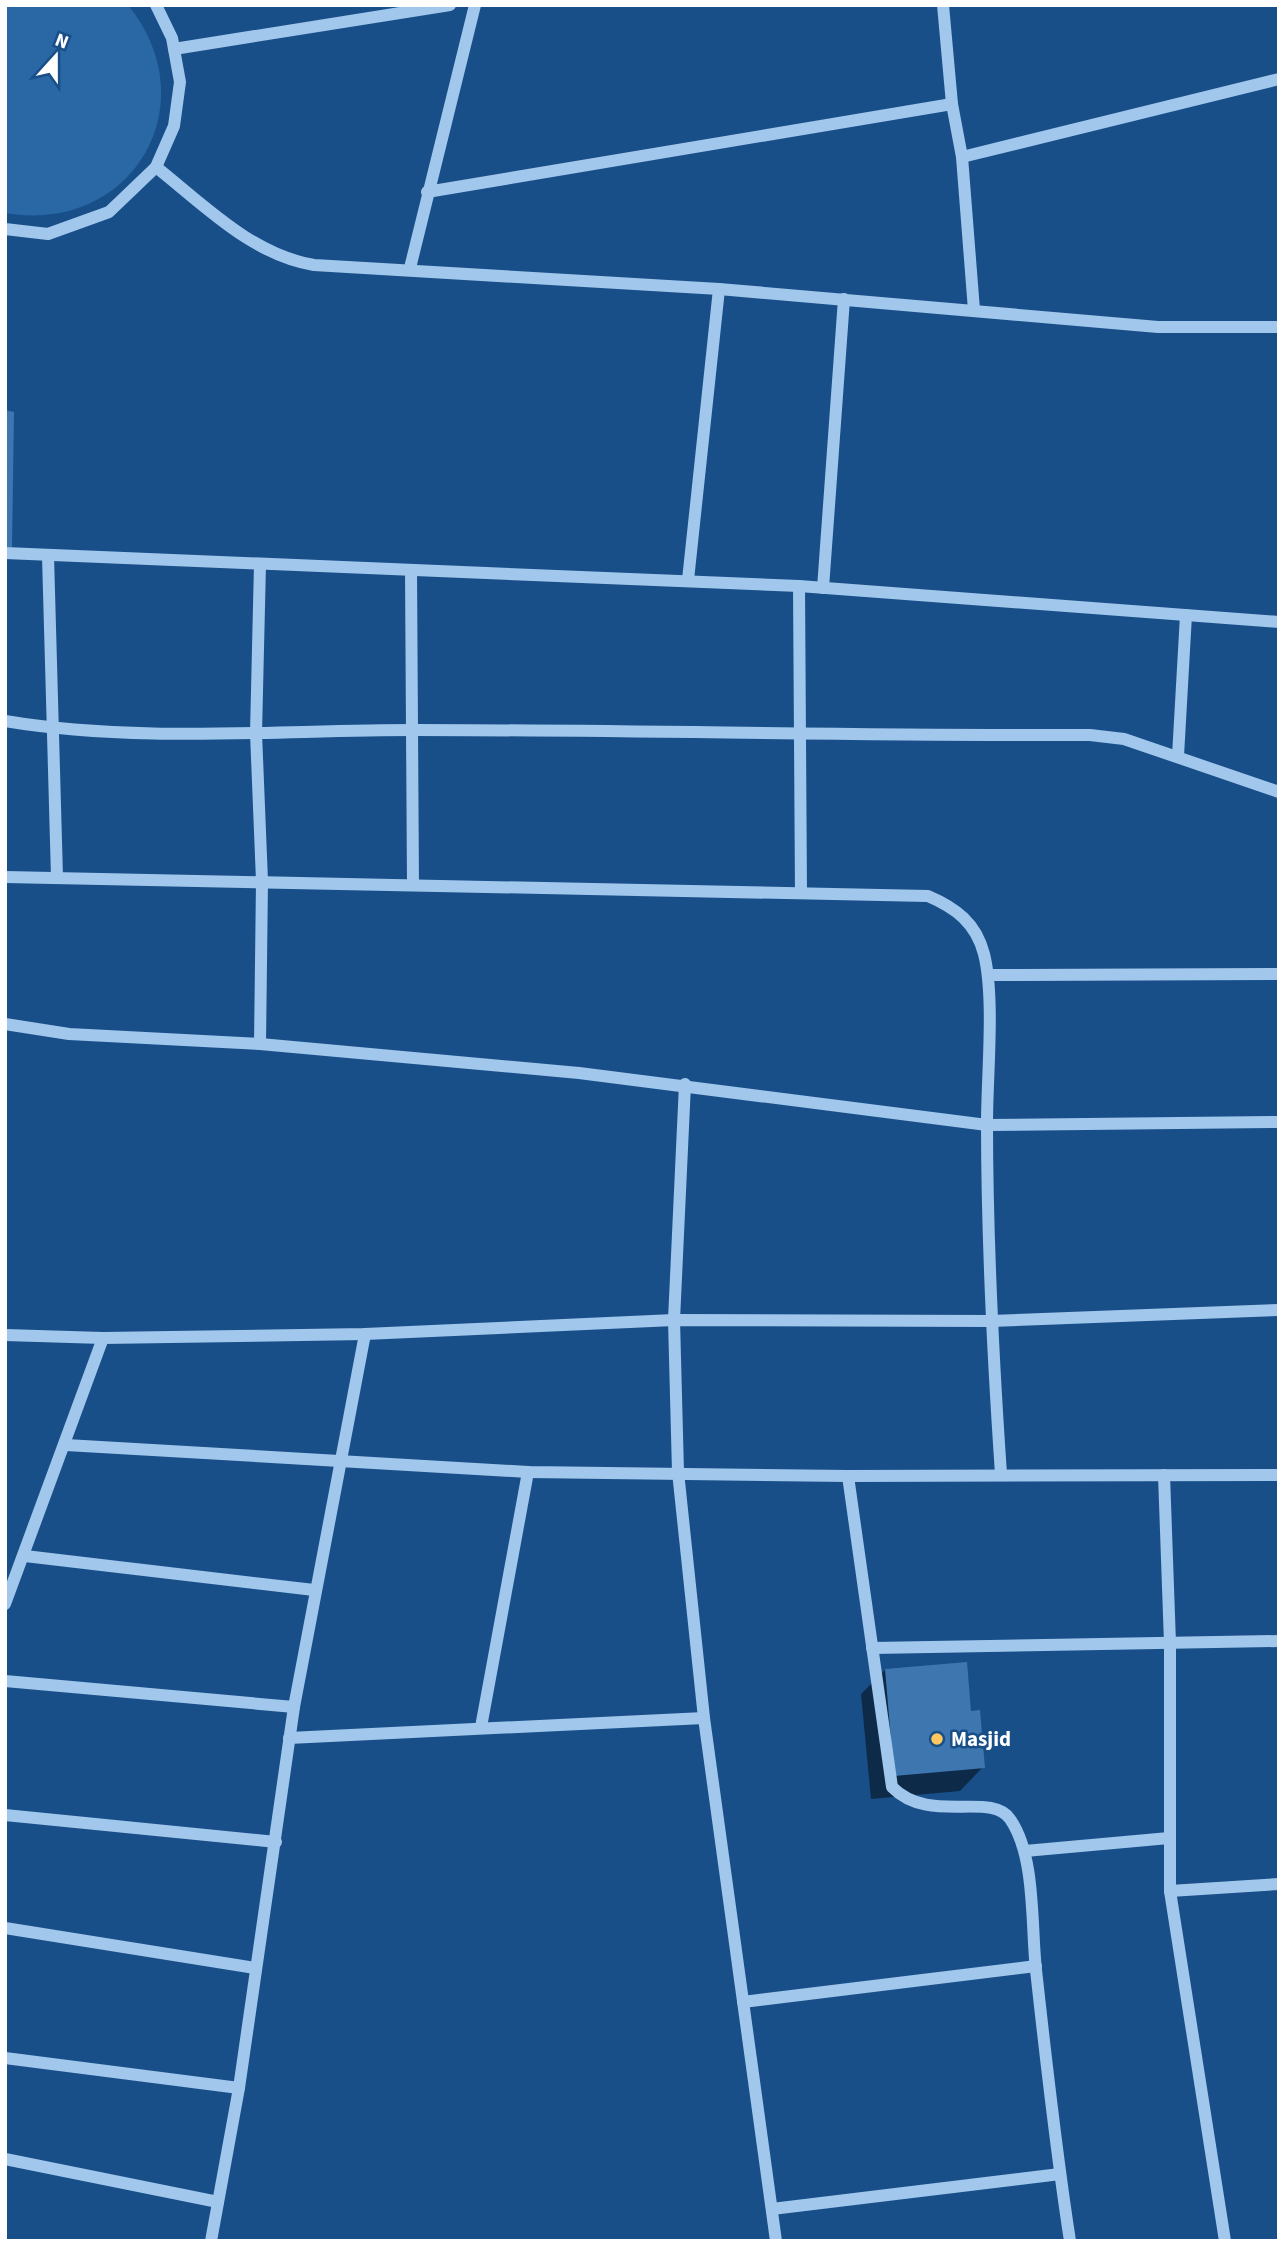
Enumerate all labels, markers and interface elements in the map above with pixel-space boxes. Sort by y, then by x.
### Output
north arrow [21,21,91,91]
text: N [51,27,72,56]
place label: Masjid [951,1724,1011,1754]
marker: Masjid [929,1731,945,1747]

